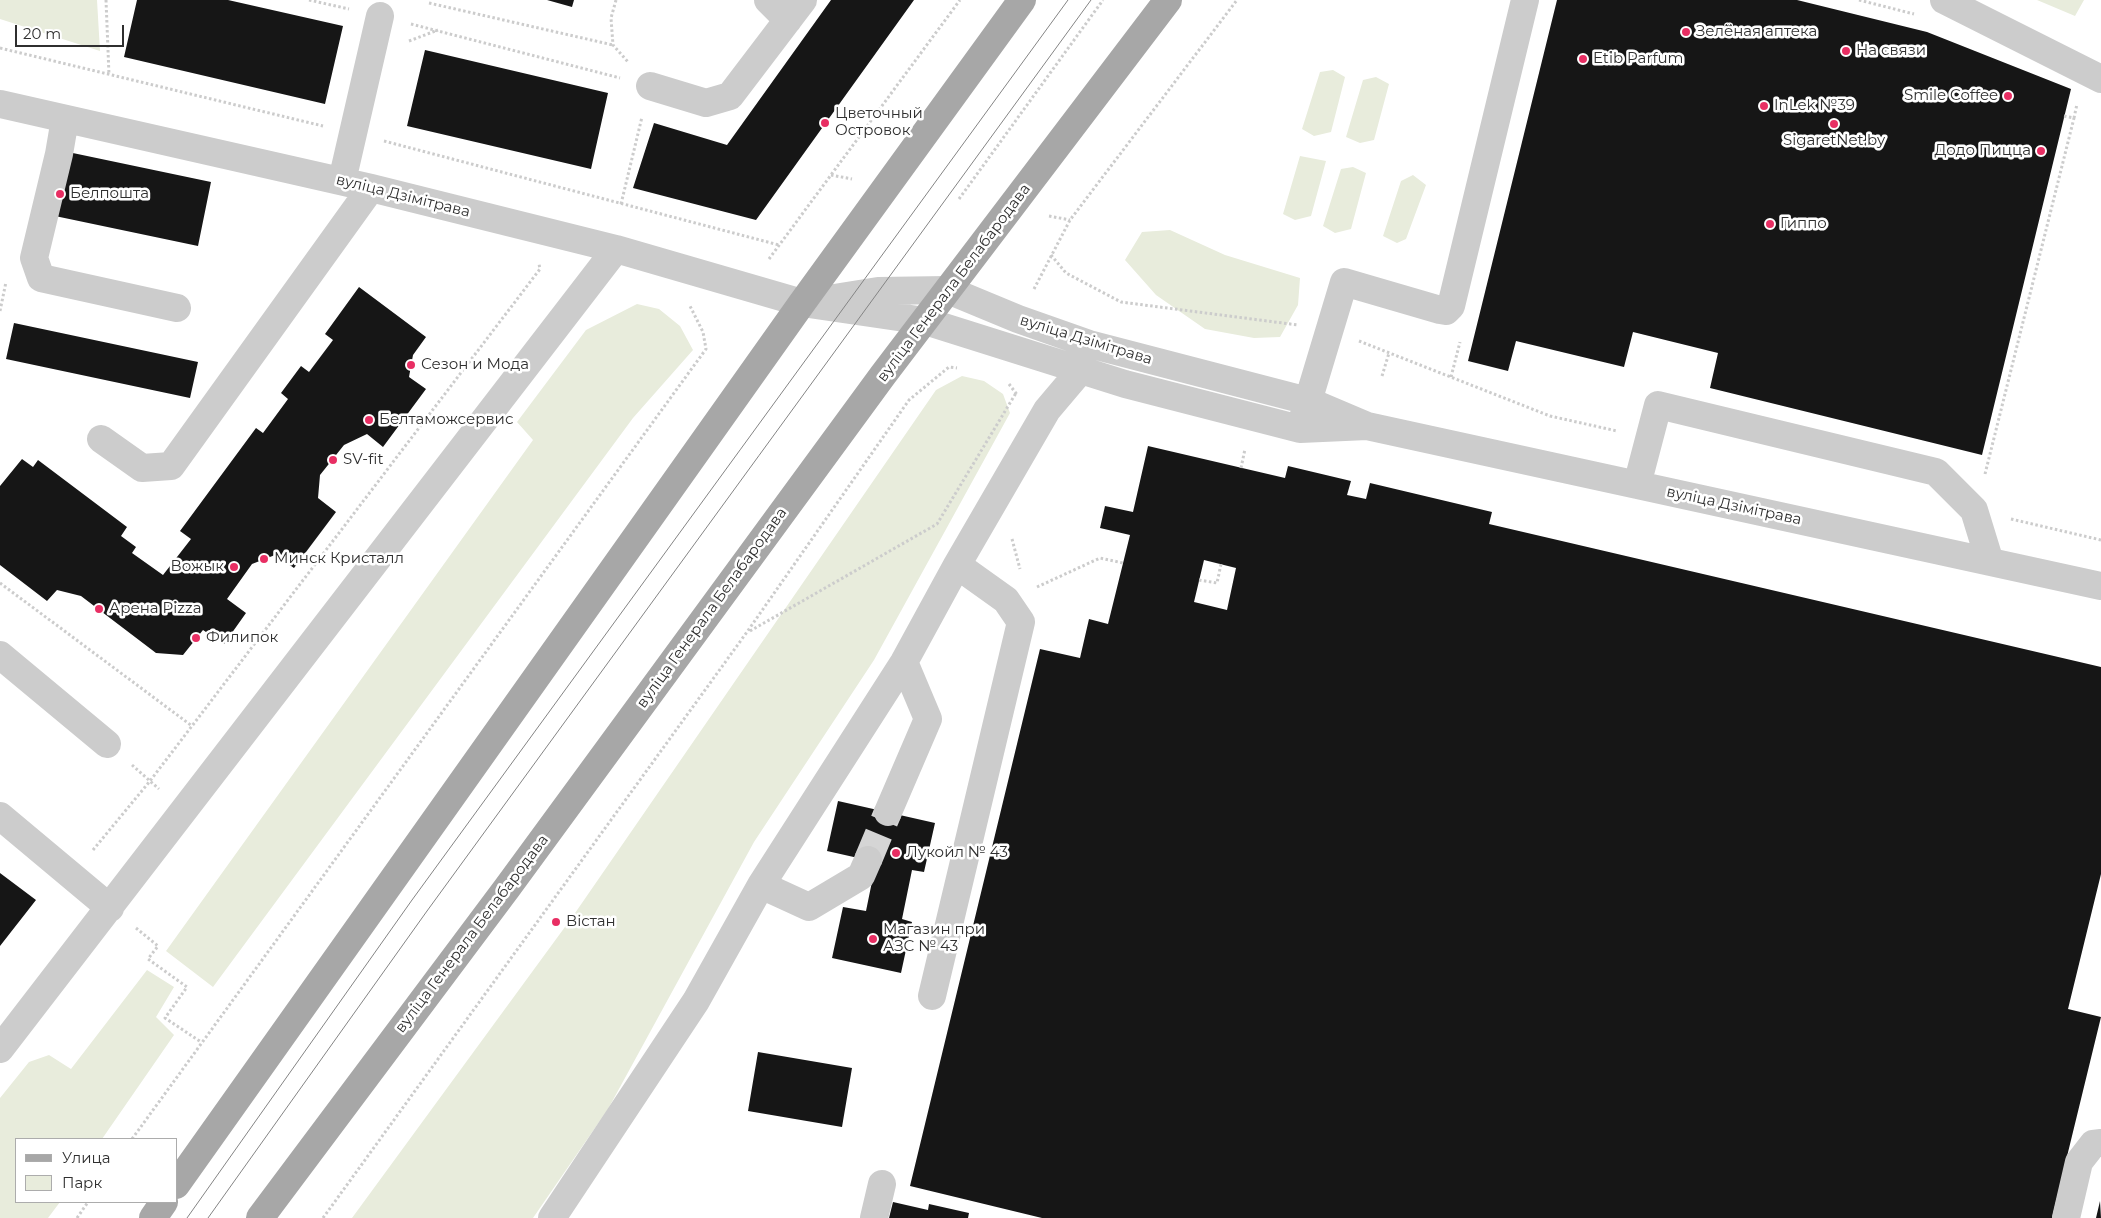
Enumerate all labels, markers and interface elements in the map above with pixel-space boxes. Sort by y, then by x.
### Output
scale bar [18,15,126,47]
place label: Зелёная аптека [1696,23,1817,41]
text: 20 m [23,24,61,43]
marker: Зелёная аптека [1680,26,1692,38]
place label: На связи [1856,42,1926,60]
marker: На связи [1840,45,1852,57]
place label: Etib Parfum [1593,50,1684,68]
marker: Etib Parfum [1577,53,1589,65]
place label: Smile Coffee [1904,87,1998,105]
marker: Smile Coffee [2002,90,2014,102]
place label: InLek №39 [1774,97,1855,115]
marker: InLek №39 [1758,100,1770,112]
place label: Цветочный Островок [835,105,923,140]
marker: Цветочный Островок [819,117,831,129]
marker: SigaretNet.by [1828,118,1840,130]
place label: SigaretNet.by [1783,132,1885,150]
place label: Додо Пицца [1935,142,2031,160]
marker: Додо Пицца [2035,145,2047,157]
street label: вуліца Дзімітрава [334,171,472,221]
street label: вуліца Генерала Белабародава [874,180,1034,386]
place label: Белпошта [70,185,149,203]
marker: Белпошта [54,188,66,200]
place label: Гиппо [1780,215,1827,233]
marker: Гиппо [1764,218,1776,230]
street label: вуліца Дзімітрава [1018,311,1154,369]
place label: Сезон и Мода [421,356,529,374]
marker: Сезон и Мода [405,359,417,371]
place label: Белтаможсервис [379,411,513,429]
marker: Белтаможсервис [363,414,375,426]
place label: SV-fit [343,451,383,469]
marker: SV-fit [327,454,339,466]
street label: вуліца Дзімітрава [1665,483,1803,529]
street label: вуліца Генерала Белабародава [633,504,791,712]
place label: Минск Кристалл [274,550,404,568]
marker: Минск Кристалл [258,553,270,565]
place label: Вожык [171,558,224,576]
marker: Вожык [228,561,240,573]
place label: Арена Pizza [109,600,202,618]
marker: Арена Pizza [93,603,105,615]
place label: Филипок [206,629,278,647]
marker: Филипок [190,632,202,644]
street label: вуліца Генерала Белабародава [392,831,552,1037]
place label: Лукойл № 43 [906,844,1008,862]
marker: Лукойл № 43 [890,847,902,859]
place label: Вістан [566,913,616,931]
marker: Вістан [550,916,562,928]
place label: Магазин при АЗС № 43 [883,921,985,956]
marker: Магазин при АЗС № 43 [867,933,879,945]
legend [15,1138,178,1203]
text: Улица [62,1148,110,1167]
text: Парк [62,1173,102,1192]

